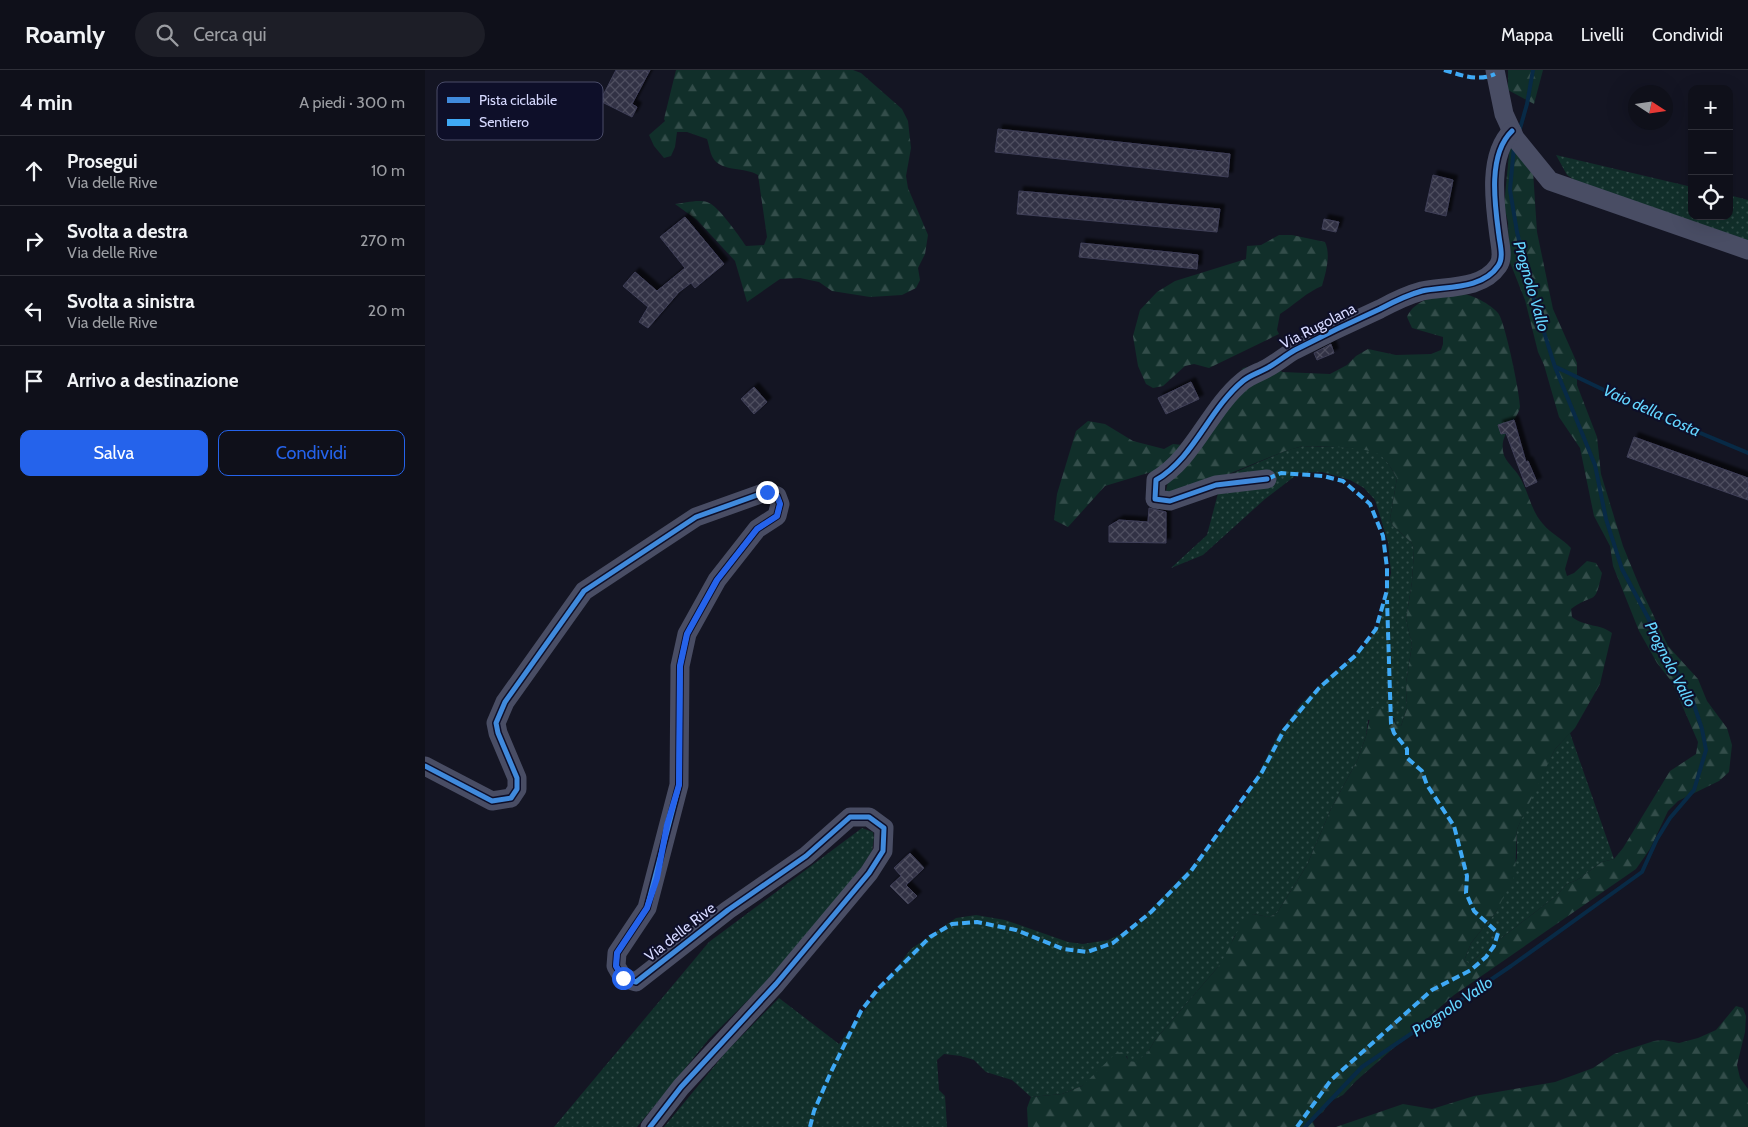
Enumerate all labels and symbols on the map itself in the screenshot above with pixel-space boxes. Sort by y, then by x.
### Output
legend [437,82,603,140]
north arrow [1628,85,1673,130]
text: Pista ciclabile [479,91,557,109]
text: Sentiero [479,113,529,131]
water label: Prognolo Vallo [1509,239,1554,334]
street label: Via Rugolana [1277,299,1359,353]
water label: Vaio della Costa [1600,381,1703,440]
route end [756,481,779,504]
water label: Prognolo Vallo [1641,618,1700,710]
street label: Via delle Rive [641,899,719,965]
route start [612,967,635,990]
water label: Prognolo Vallo [1408,972,1496,1040]

